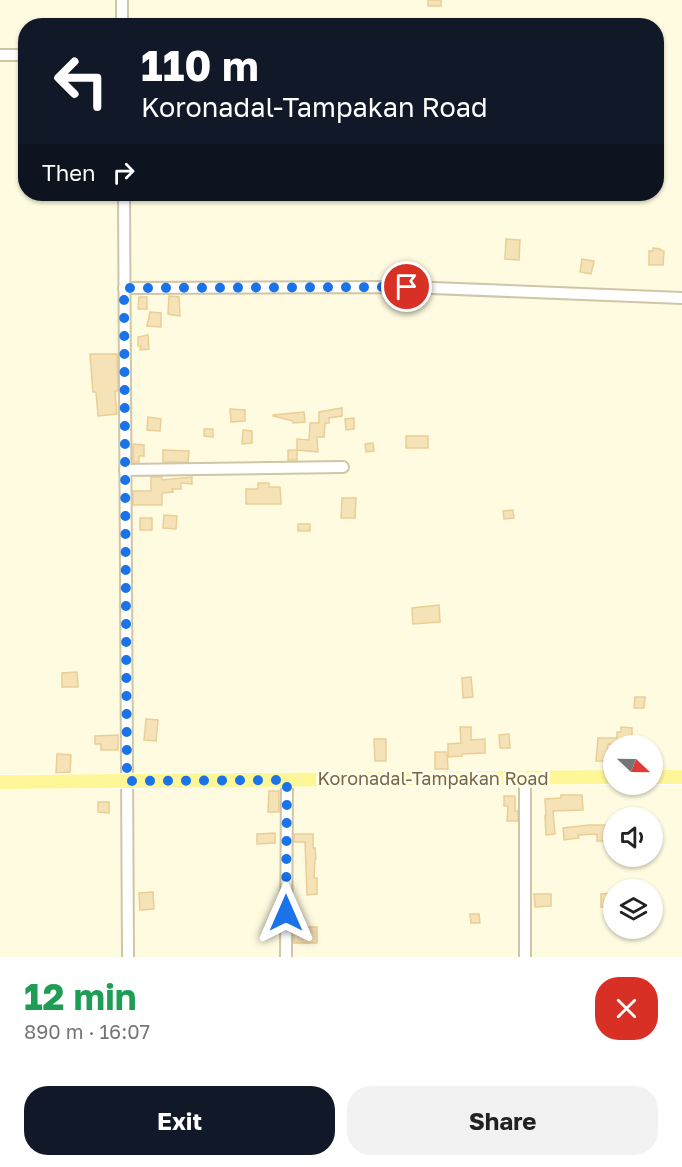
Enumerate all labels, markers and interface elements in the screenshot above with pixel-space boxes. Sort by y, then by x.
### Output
text: 110 m [141,40,259,90]
icon: left [42,42,120,120]
text: Koronadal-Tampakan Road [141,91,488,123]
icon: right [107,156,140,189]
text: Then [42,159,95,186]
pin [381,261,432,312]
icon: arrive [390,270,423,303]
north arrow [603,735,663,795]
map controls [603,735,663,939]
street label: Koronadal-Tampakan Road [317,767,549,789]
button: sound [603,807,663,867]
button: layers [603,879,663,939]
position arrow [254,881,318,945]
text: 12 min [24,975,137,1018]
button: close [595,977,658,1040]
text: 890 m · 16:07 [24,1019,150,1043]
button: Exit [24,1086,335,1155]
button: Share [347,1086,658,1155]

